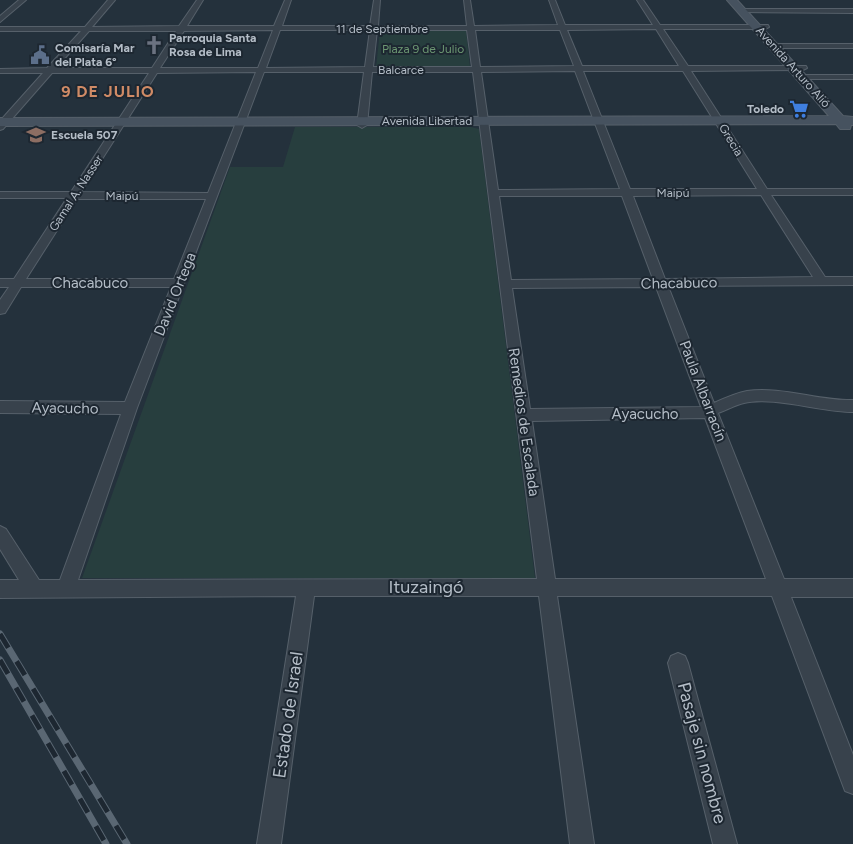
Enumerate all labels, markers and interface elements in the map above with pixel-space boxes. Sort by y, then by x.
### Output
street label: 11 de Septiembre [336,22,429,36]
street label: Avenida Arturo Alió [753,24,833,110]
place label: Parroquia Santa Rosa de Lima [169,31,257,59]
church icon: Parroquia Santa Rosa de Lima [143,34,165,56]
place label: Comisaría Mar del Plata 6° [55,41,135,69]
park label: Plaza 9 de Julio [382,42,464,56]
public building icon: Comisaría Mar del Plata 6° [29,44,51,66]
street label: Balcarce [378,63,424,77]
district label: 9 DE JULIO [61,82,155,101]
supermarket icon: Toledo [788,98,810,120]
place label: Toledo [747,102,784,116]
street label: Avenida Libertad [382,114,472,128]
street label: Grecia [716,121,746,159]
school or university icon: Escuela 507 [25,124,47,146]
place label: Escuela 507 [51,128,118,142]
street label: Gamal A. Nasser [46,152,106,234]
street label: Maipú [657,186,689,200]
street label: Maipú [106,189,138,203]
street label: David Ortega [150,250,200,338]
street label: Chacabuco [641,273,718,293]
street label: Chacabuco [52,274,129,292]
street label: Paula Albarracín [675,338,731,444]
street label: Remedios de Escalada [505,347,543,497]
street label: Ayacucho [31,398,99,418]
street label: Ayacucho [611,405,679,423]
street label: Ituzaingó [389,576,463,598]
street label: Estado de Israel [268,650,308,780]
street label: Pasaje sin nombre [673,680,731,826]

